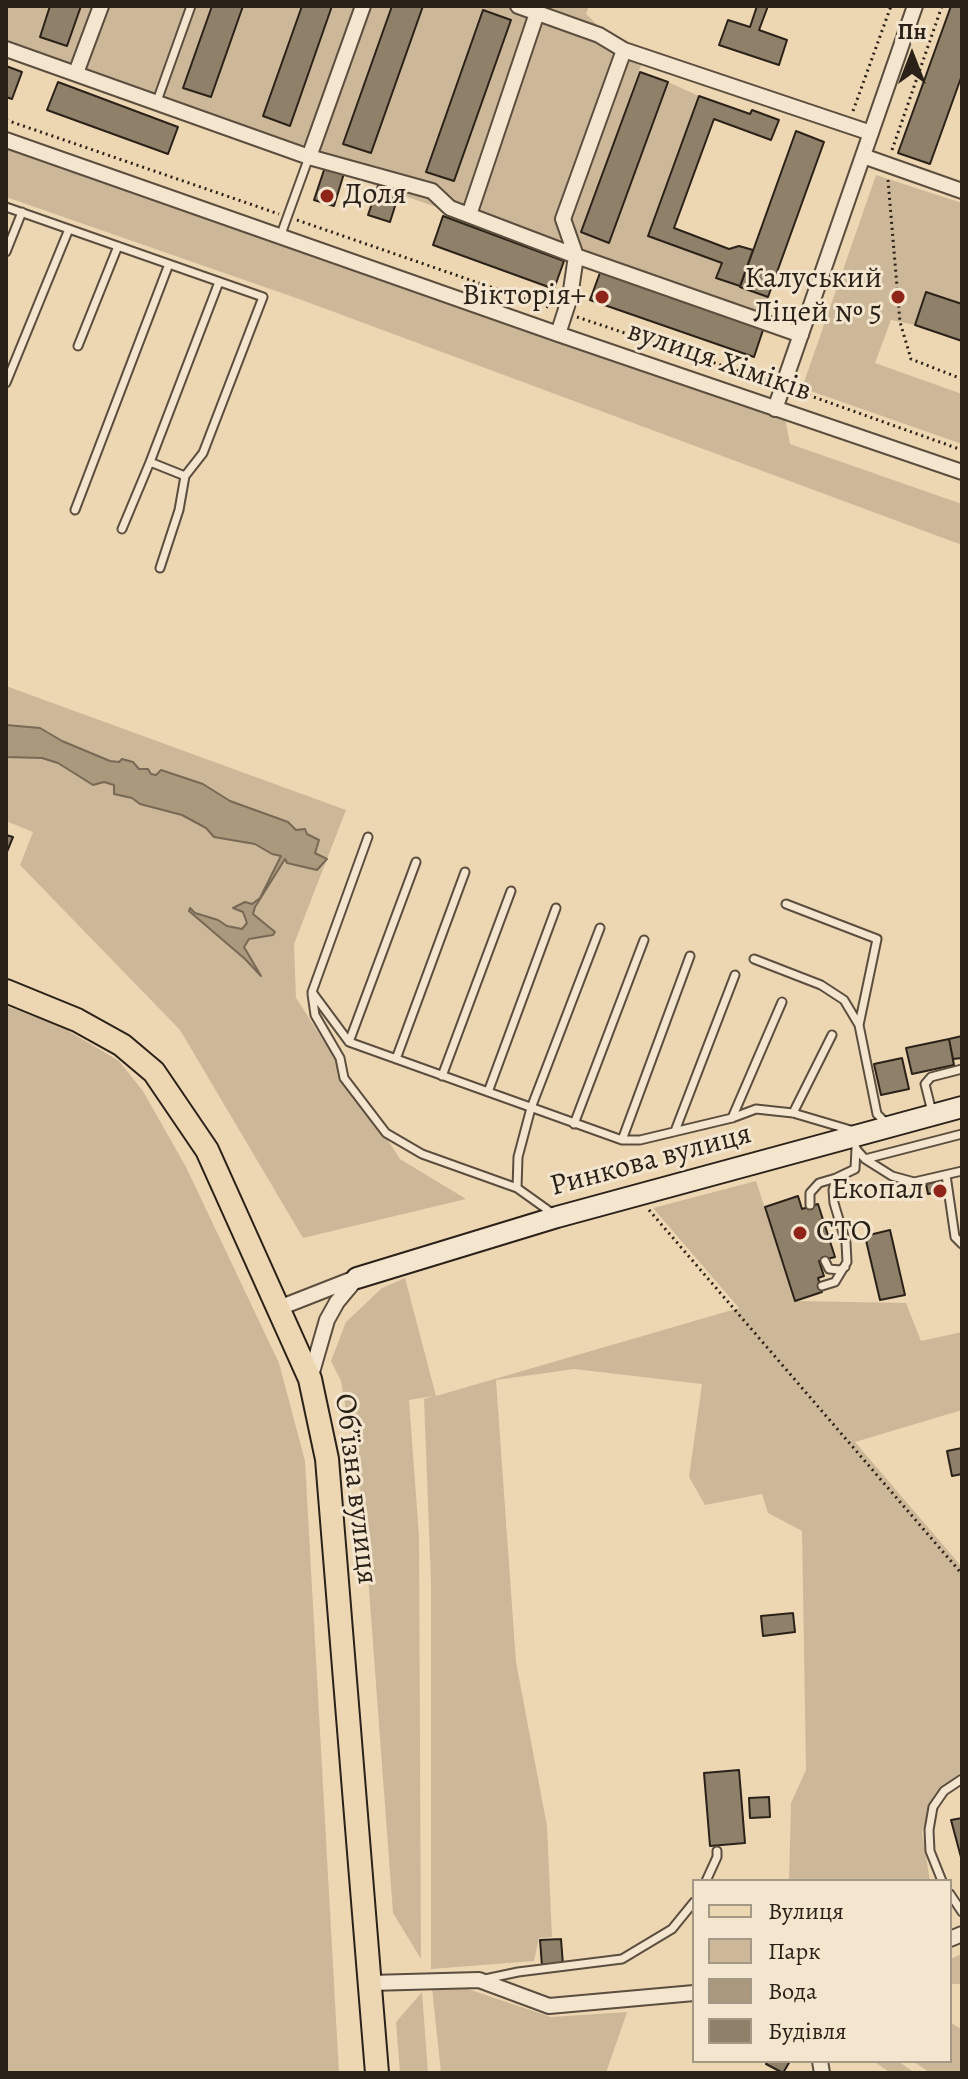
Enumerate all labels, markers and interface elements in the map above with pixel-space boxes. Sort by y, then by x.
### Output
north arrow [872,16,952,96]
text: Пн [898,17,926,47]
place label: Доля [343,178,407,214]
marker: Доля [318,187,336,205]
place label: Калуський Ліцей № 5 [744,262,882,332]
place label: Вікторія+ [462,279,586,315]
marker: Вікторія+ [593,288,611,306]
marker: Калуський Ліцей № 5 [889,288,907,306]
street label: вулиця Хіміків [622,314,816,410]
street label: Ринкова вулиця [546,1117,756,1205]
place label: Екопал [831,1173,924,1209]
marker: Екопал [931,1182,949,1200]
place label: СТО [816,1215,872,1251]
marker: СТО [791,1224,809,1242]
street label: Обʼїзна вулиця [325,1392,385,1586]
legend [692,1879,952,2063]
text: Вулиця [768,1895,844,1927]
text: Парк [768,1935,821,1967]
text: Вода [768,1975,817,2007]
text: Будівля [768,2015,847,2047]

